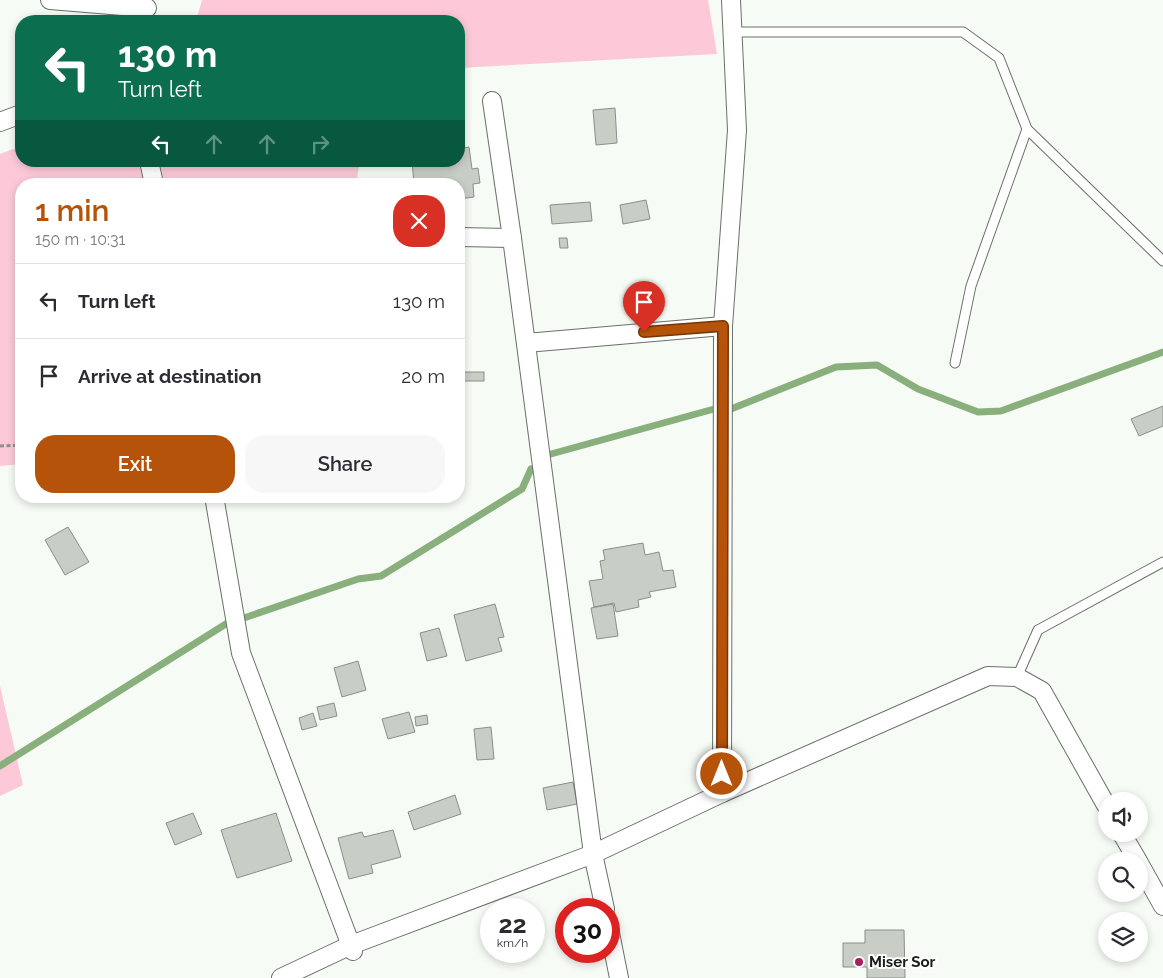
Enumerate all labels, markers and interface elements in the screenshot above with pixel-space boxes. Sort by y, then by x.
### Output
text: 130 m [118,34,217,75]
icon: left [35,35,100,100]
text: Turn left [118,76,202,102]
icon: left [147,130,175,158]
icon: ahead [200,130,228,158]
icon: ahead [253,130,281,158]
icon: right [306,130,334,158]
text: 1 min [35,193,110,228]
button: close [393,195,445,247]
text: 150 m · 10:31 [35,230,125,249]
pin [623,281,665,332]
icon: left [35,287,63,315]
icon: arrive [630,288,658,316]
text: Turn left [78,290,155,312]
text: 130 m [393,290,445,312]
icon: arrive [35,362,63,390]
text: Arrive at destination [78,365,262,387]
text: 20 m [401,365,445,387]
button: Exit [35,435,235,493]
button: Share [245,435,445,493]
position arrow [695,747,747,799]
map controls [1098,792,1148,962]
button: sound [1098,792,1148,842]
button: search [1098,852,1148,902]
speed limit sign: 30 [555,898,620,963]
text: 22 [498,909,527,939]
button: layers [1098,912,1148,962]
text: km/h [497,936,528,950]
place label: Miser Sor [869,953,936,971]
marker: Miser Sor [853,956,865,968]

